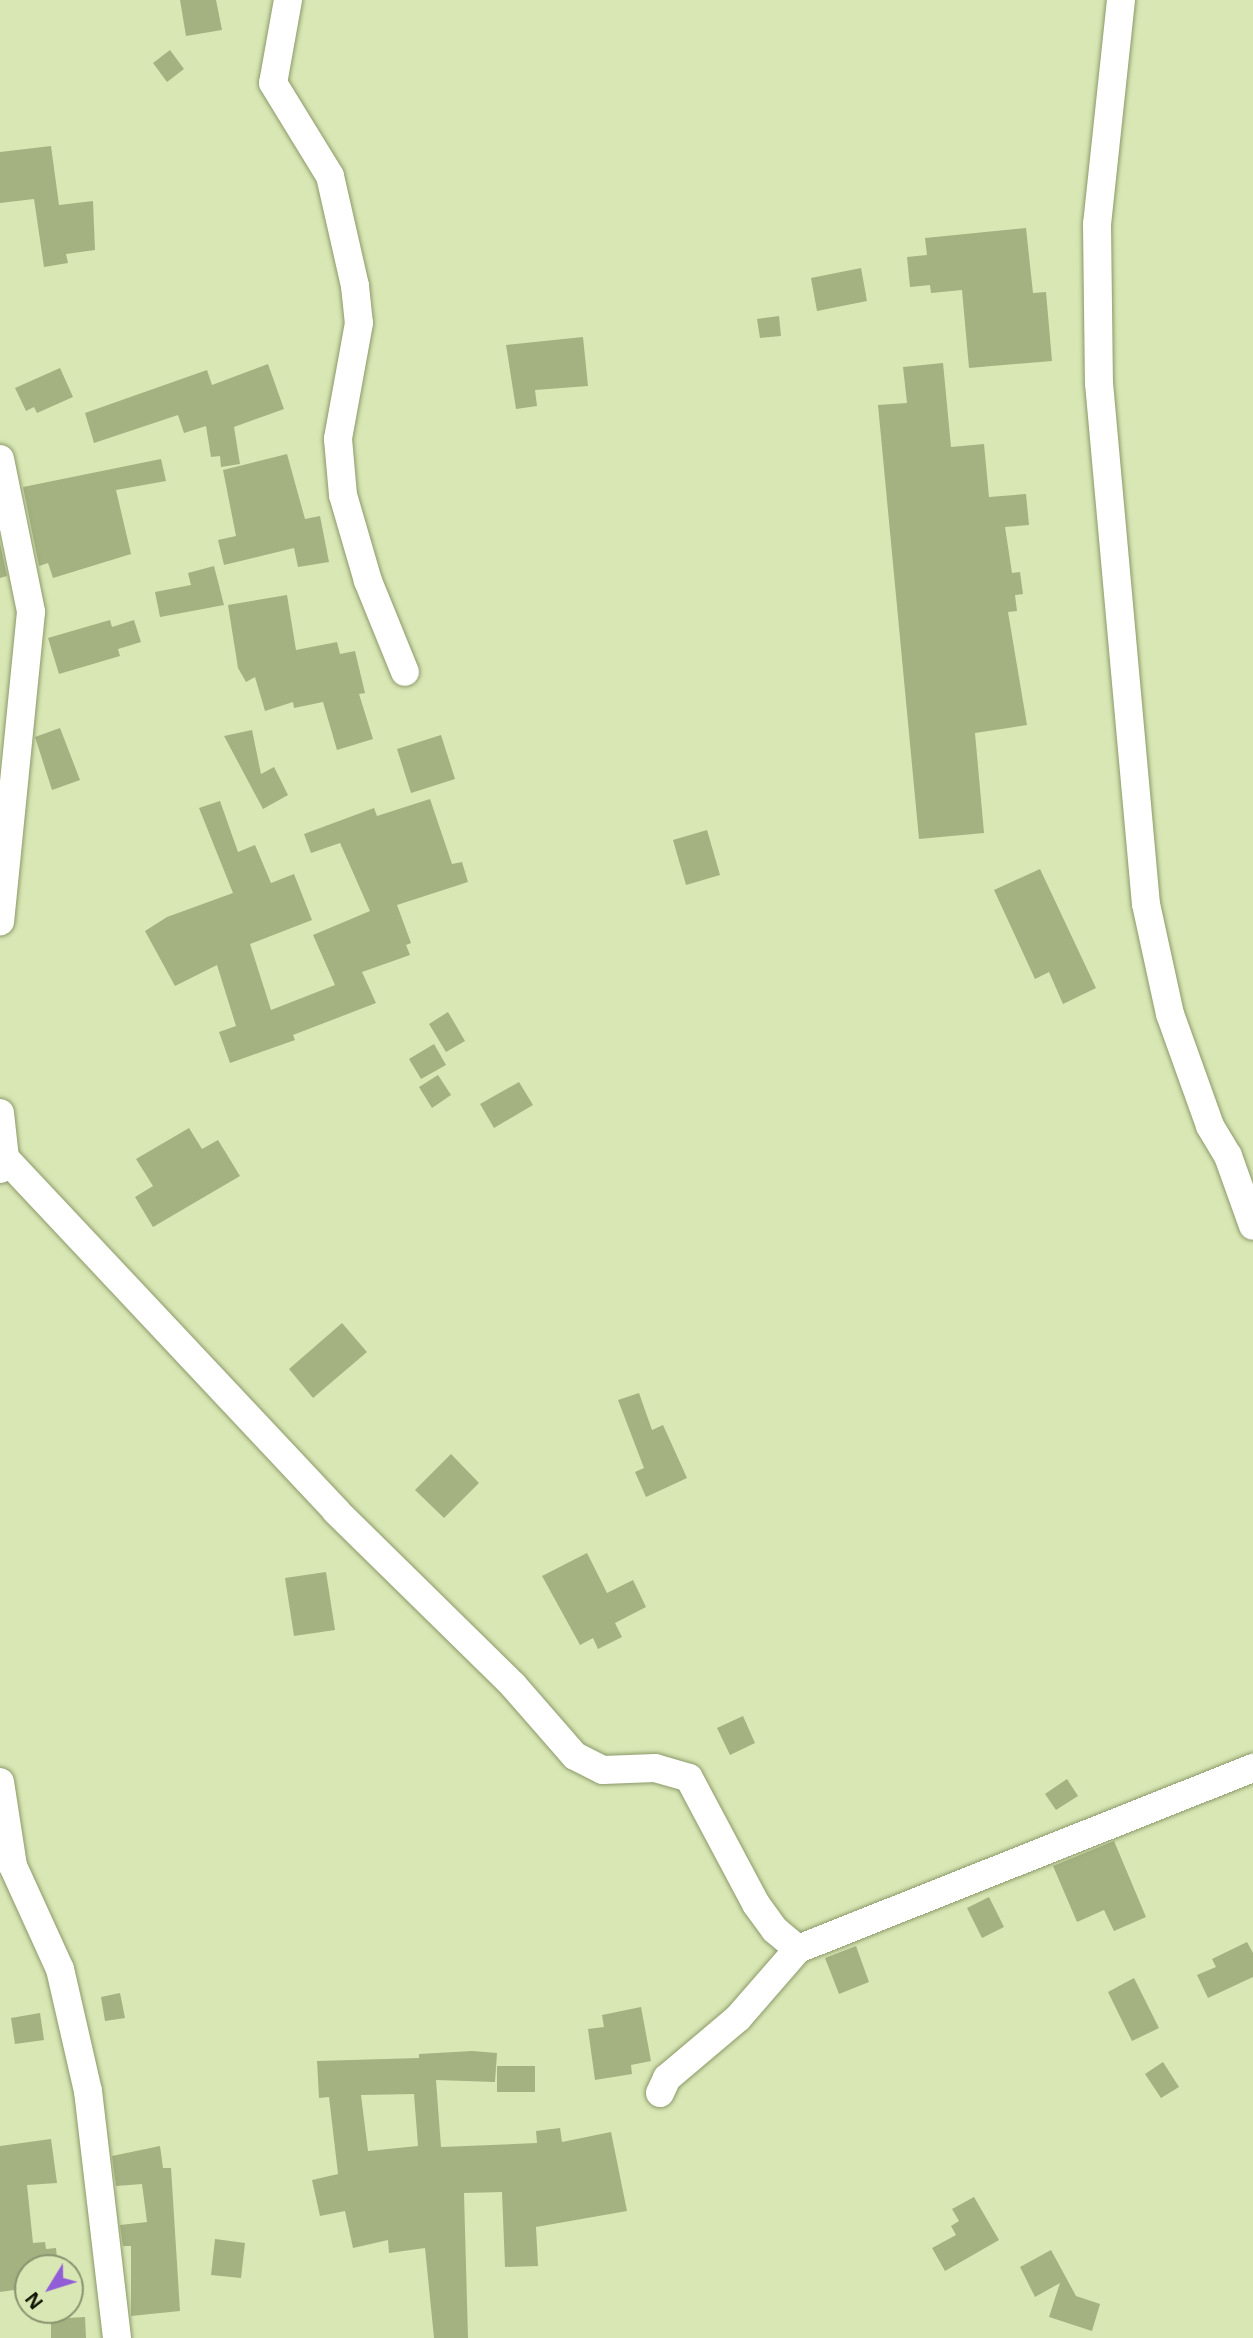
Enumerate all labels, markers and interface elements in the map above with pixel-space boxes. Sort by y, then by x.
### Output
north arrow [14,2254,84,2324]
text: N [19,2287,49,2315]

